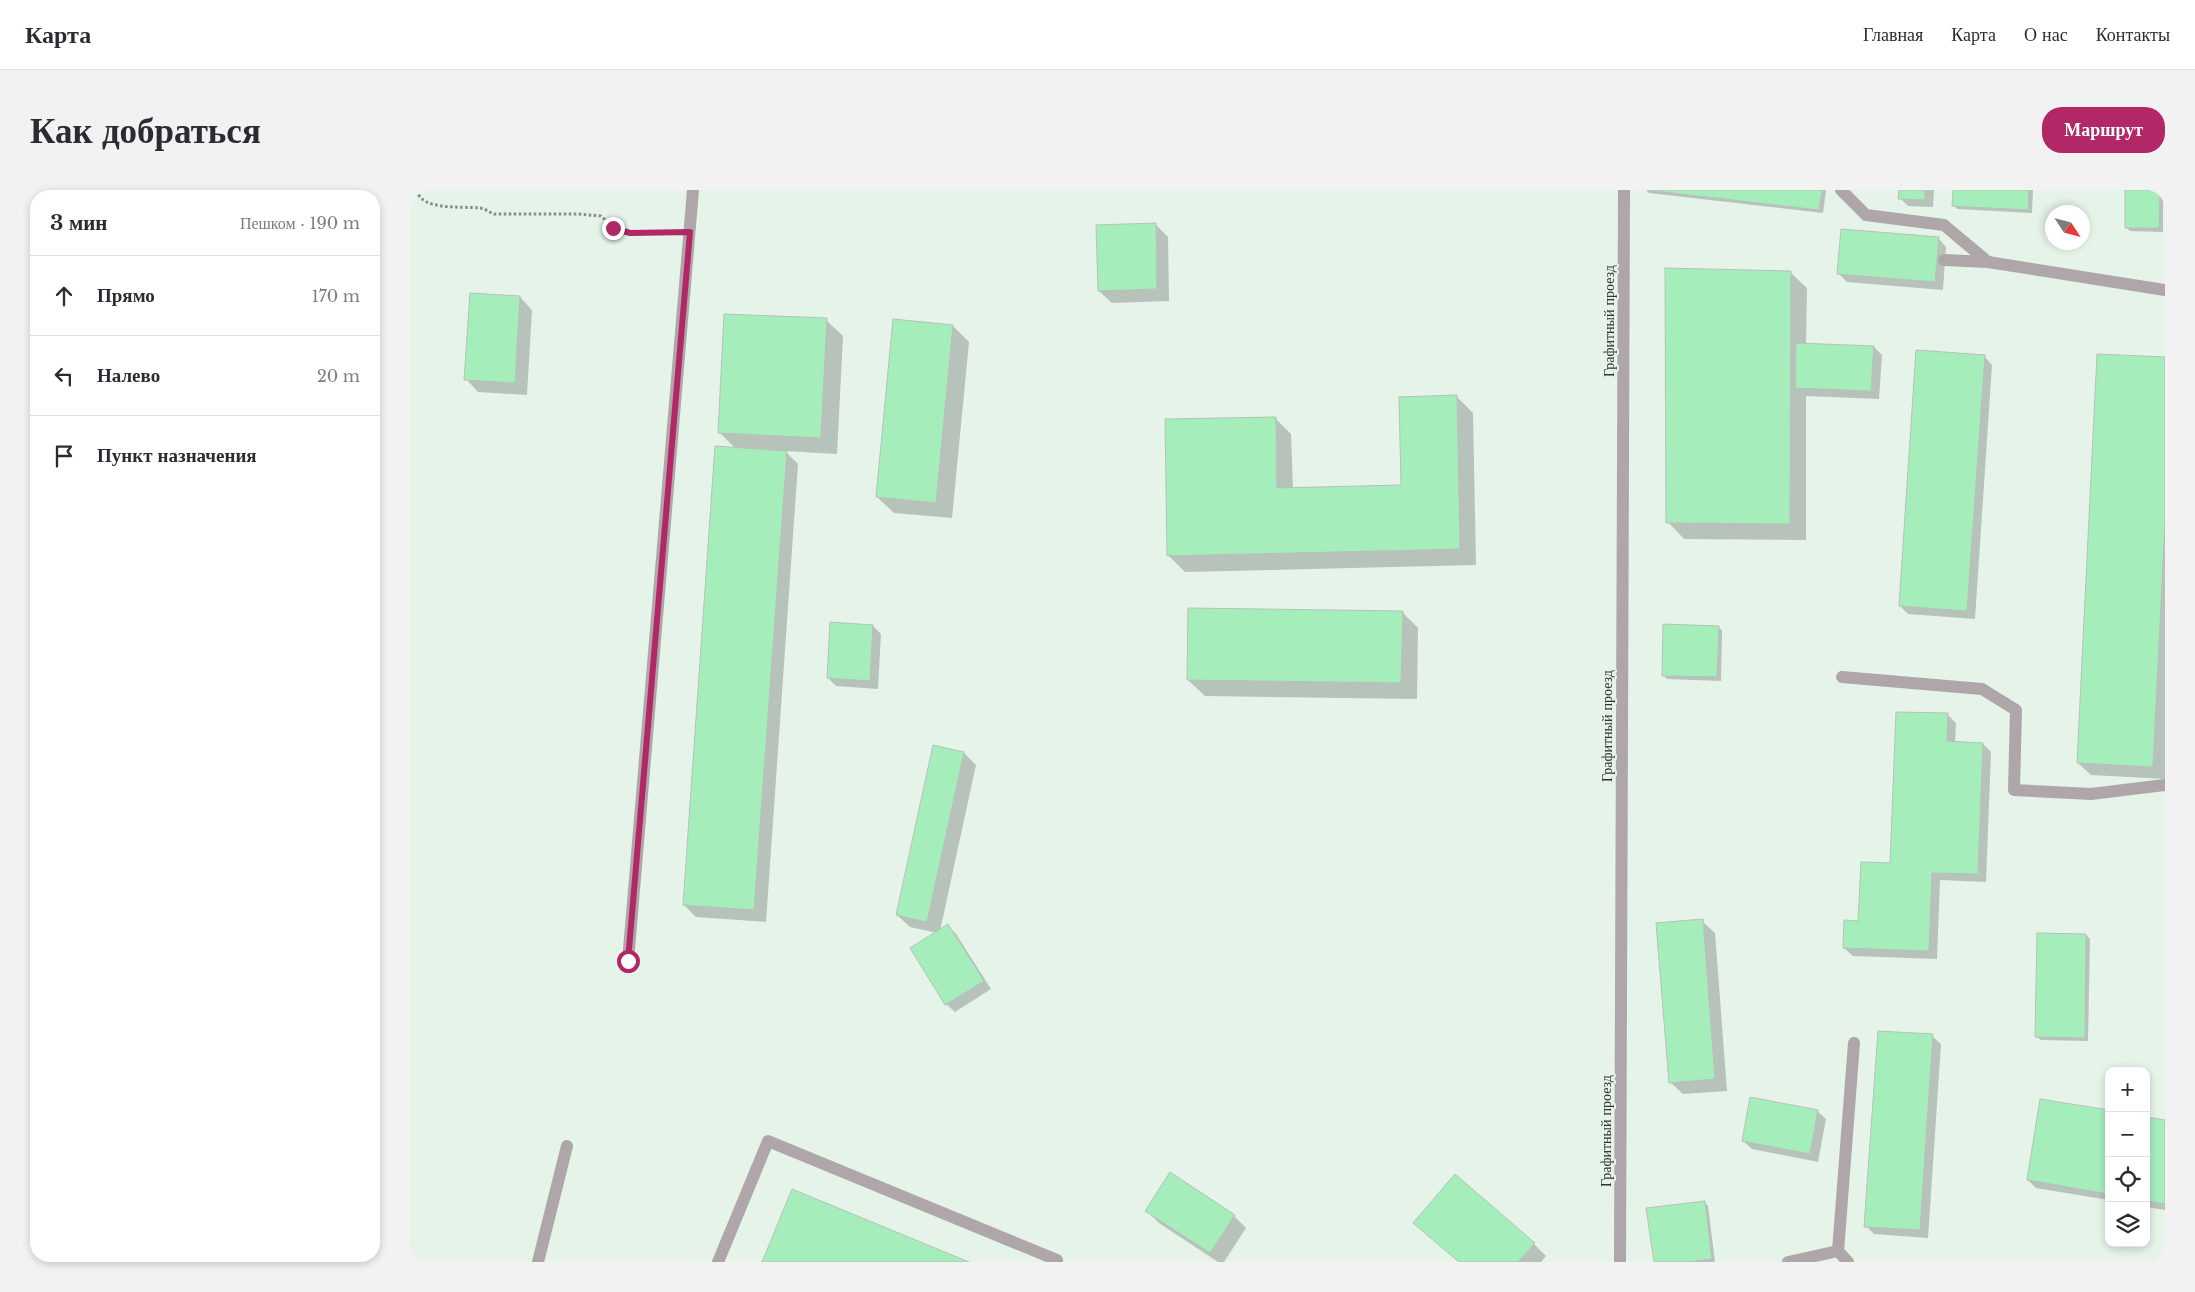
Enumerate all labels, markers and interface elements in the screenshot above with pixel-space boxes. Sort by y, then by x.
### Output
text: Карта [25,20,91,49]
text: Главная [1863,24,1923,46]
text: Карта [1951,24,1996,46]
text: О нас [2024,24,2068,46]
text: Контакты [2096,24,2170,46]
button: Маршрут [2042,107,2165,153]
text: Как добраться [30,109,261,152]
north arrow [2045,205,2090,250]
text: 3 мин [50,210,107,236]
text: Пешком · 190 m [240,213,360,233]
route end [602,217,625,240]
street label: Графитный проезд [1600,265,1618,377]
icon: ahead [50,282,78,310]
text: Прямо [97,284,155,307]
text: 170 m [312,286,360,306]
icon: left [50,362,78,390]
text: Налево [97,364,160,387]
text: 20 m [317,366,360,386]
icon: arrive [50,442,78,470]
text: Пункт назначения [97,444,257,467]
street label: Графитный проезд [1598,670,1616,782]
route start [617,950,640,973]
map controls [2105,1067,2150,1247]
button: + [2105,1067,2150,1112]
street label: Графитный проезд [1597,1075,1615,1187]
button: − [2105,1112,2150,1157]
button: locate [2105,1157,2150,1202]
button: layers [2105,1202,2150,1247]

